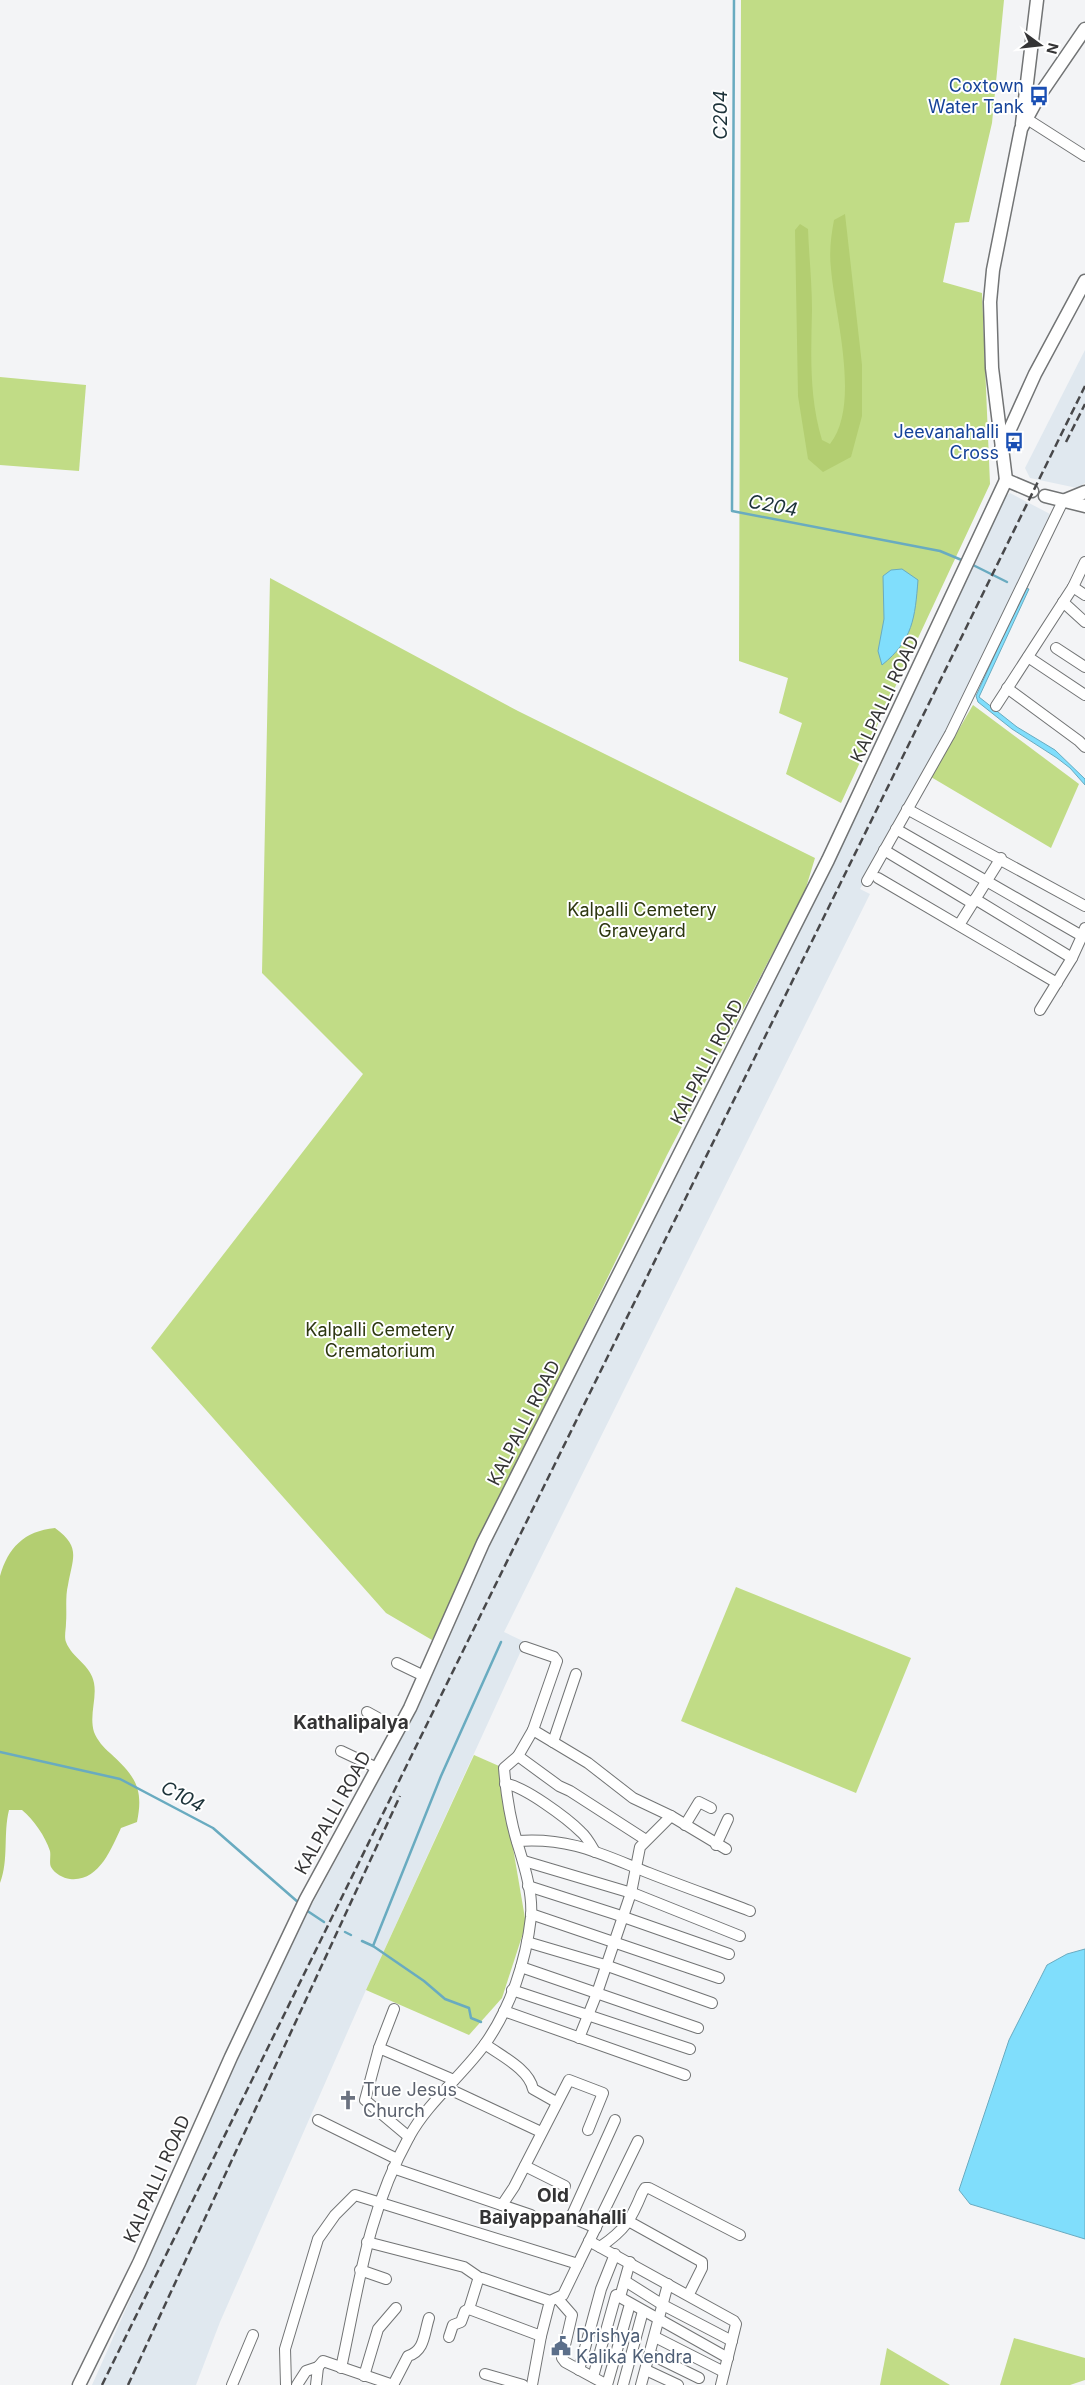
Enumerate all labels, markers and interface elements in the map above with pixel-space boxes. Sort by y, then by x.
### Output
north arrow [1015,20,1065,70]
text: N [1043,41,1063,56]
place label: Coxtown Water Tank [928,75,1024,117]
bus stop icon: Coxtown Water Tank [1028,85,1050,107]
water label: C204 [709,90,732,140]
place label: Jeevanahalli Cross [893,421,999,463]
bus stop icon: Jeevanahalli Cross [1003,431,1025,453]
water label: C204 [746,489,800,522]
street label: KALPALLI ROAD [846,632,923,766]
park label: Kalpalli Cemetery Graveyard [567,899,717,941]
street label: KALPALLI ROAD [666,996,747,1128]
park label: Kalpalli Cemetery Crematorium [305,1319,455,1361]
street label: KALPALLI ROAD [483,1357,564,1489]
district label: Kathalipalya [293,1711,409,1734]
street label: KALPALLI ROAD [290,1747,375,1878]
water label: C104 [157,1776,208,1817]
place label: True Jesus Church [363,2079,457,2121]
church icon: True Jesus Church [337,2089,359,2111]
street label: KALPALLI ROAD [119,2112,194,2246]
district label: Old Baiyappanahalli [479,2184,627,2229]
place label: Drishya Kalika Kendra [576,2325,692,2367]
public building icon: Drishya Kalika Kendra [550,2335,572,2357]

